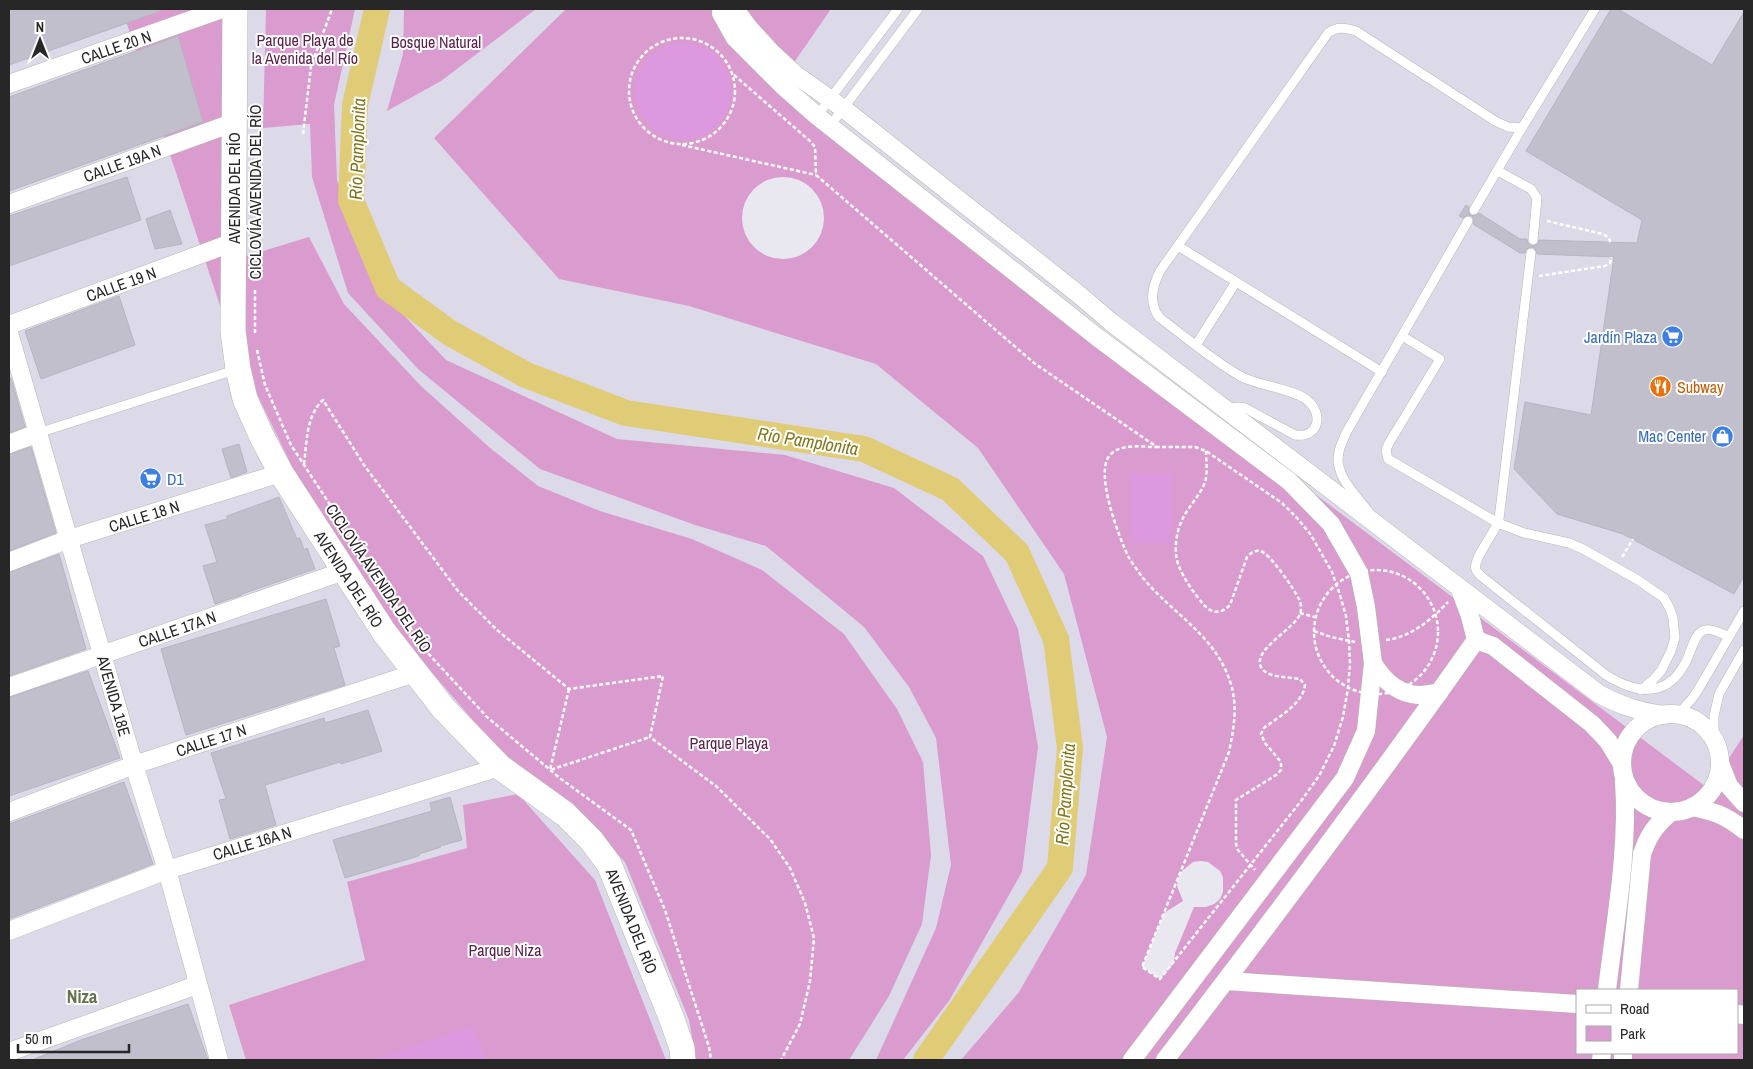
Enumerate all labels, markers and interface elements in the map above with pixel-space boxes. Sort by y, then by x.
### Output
north arrow [15,15,65,65]
text: N [36,18,44,36]
street label: CALLE 20 N [78,25,154,69]
park label: Parque Playa de la Avenida del Río [252,29,358,69]
park label: Bosque Natural [391,31,481,53]
water label: Río Pamplonita [343,98,371,200]
street label: CICLOVÍA AVENIDA DEL RÍO [244,104,266,280]
street label: AVENIDA DEL RÍO [223,132,245,245]
street label: CALLE 19A N [80,139,164,187]
street label: CALLE 19 N [83,261,159,307]
supermarket icon: Jardín Plaza [1661,325,1685,349]
place label: Jardín Plaza [1584,326,1658,348]
restaurant icon: Subway [1649,375,1673,399]
place label: Subway [1677,376,1724,398]
water label: Río Pamplonita [756,421,860,461]
shop icon: Mac Center [1710,424,1734,448]
place label: Mac Center [1638,425,1707,447]
supermarket icon: D1 [139,467,163,491]
place label: D1 [167,468,184,490]
street label: CALLE 18 N [106,495,182,537]
street label: CICLOVÍA AVENIDA DEL RÍO [321,499,437,657]
street label: AVENIDA DEL RÍO [310,526,388,632]
street label: CALLE 17A N [135,605,219,653]
street label: AVENIDA 18E [92,652,136,739]
street label: CALLE 17 N [173,718,249,762]
park label: Parque Playa [690,732,769,754]
water label: Río Pamplonita [1049,742,1081,846]
street label: CALLE 16A N [210,821,294,865]
street label: AVENIDA DEL RÍO [601,864,663,977]
park label: Parque Niza [469,939,542,961]
district label: Niza [67,984,98,1009]
legend [1576,989,1738,1054]
text: Road [1620,998,1649,1019]
scale bar [18,1022,129,1054]
text: Park [1620,1023,1646,1044]
text: 50 m [25,1028,52,1049]

